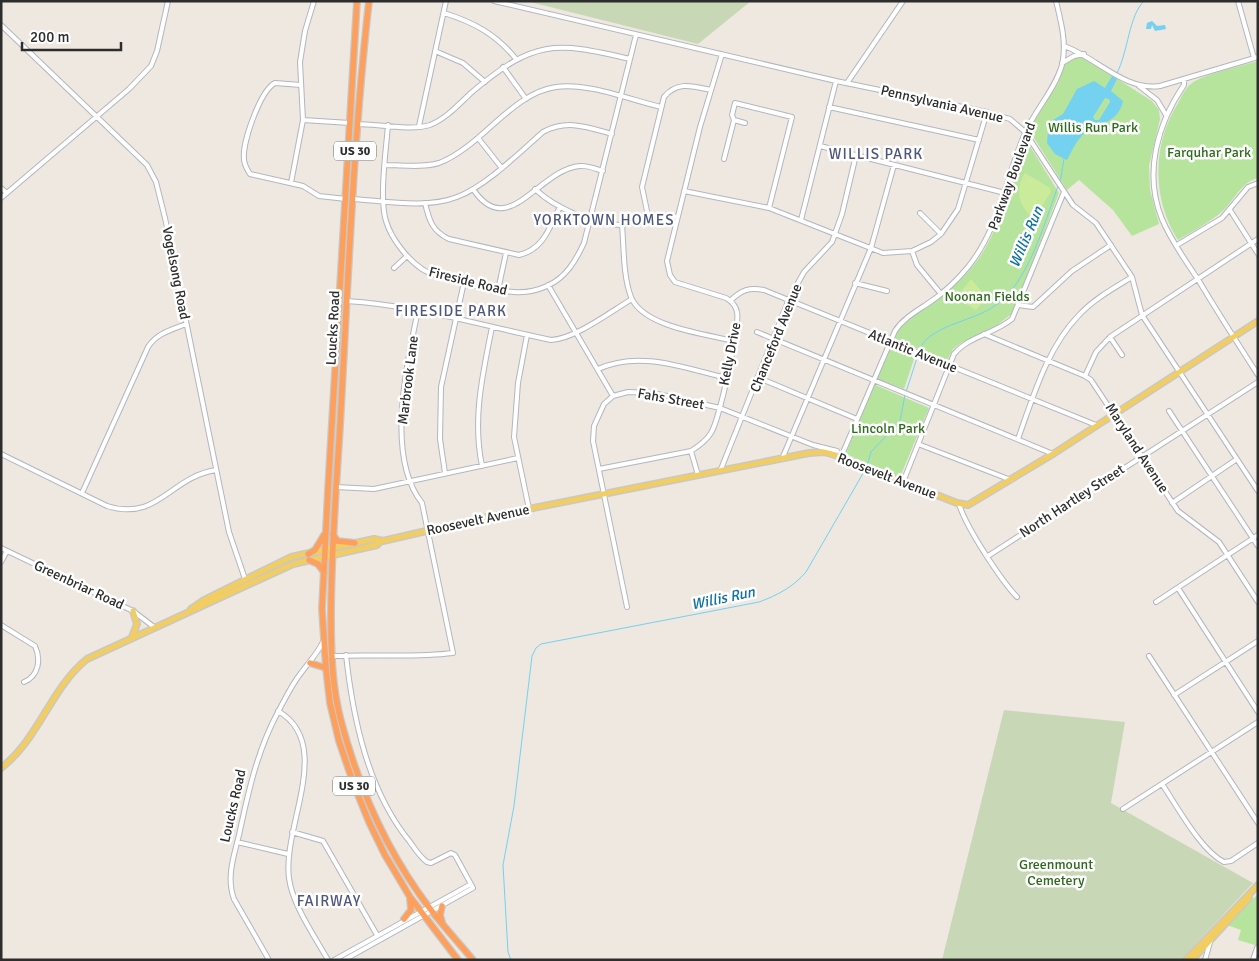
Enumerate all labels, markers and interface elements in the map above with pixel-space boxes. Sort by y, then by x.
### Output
scale bar [22,20,121,52]
text: 200 m [30,28,70,46]
street label: Pennsylvania Avenue [879,82,1005,126]
park label: Willis Run Park [1048,119,1138,136]
street label: Parkway Boulevard [985,120,1039,232]
road number: US 30 [334,142,376,160]
park label: Farquhar Park [1167,144,1251,161]
district label: WILLIS PARK [829,145,923,163]
water label: Willis Run [1005,203,1047,270]
district label: YORKTOWN HOMES [533,211,675,229]
street label: Vogelsong Road [159,225,193,321]
street label: Fireside Road [427,263,509,299]
street label: Chanceford Avenue [746,281,806,395]
park label: Noonan Fields [944,288,1030,305]
street label: Loucks Road [323,290,343,366]
district label: FIRESIDE PARK [395,302,507,320]
street label: Kelly Drive [716,321,744,387]
street label: Atlantic Avenue [866,325,960,377]
street label: Marbrook Lane [394,335,422,425]
street label: Fahs Street [636,385,706,413]
street label: Maryland Avenue [1102,400,1172,496]
park label: Lincoln Park [851,420,925,437]
street label: Roosevelt Avenue [835,449,939,503]
street label: North Hartley Street [1016,461,1128,541]
street label: Roosevelt Avenue [425,501,531,539]
street label: Greenbriar Road [31,557,127,613]
water label: Willis Run [690,582,757,613]
street label: Loucks Road [216,768,250,844]
road number: US 30 [333,776,375,796]
park label: Greenmount Cemetery [1019,856,1093,889]
district label: FAIRWAY [297,892,361,910]

